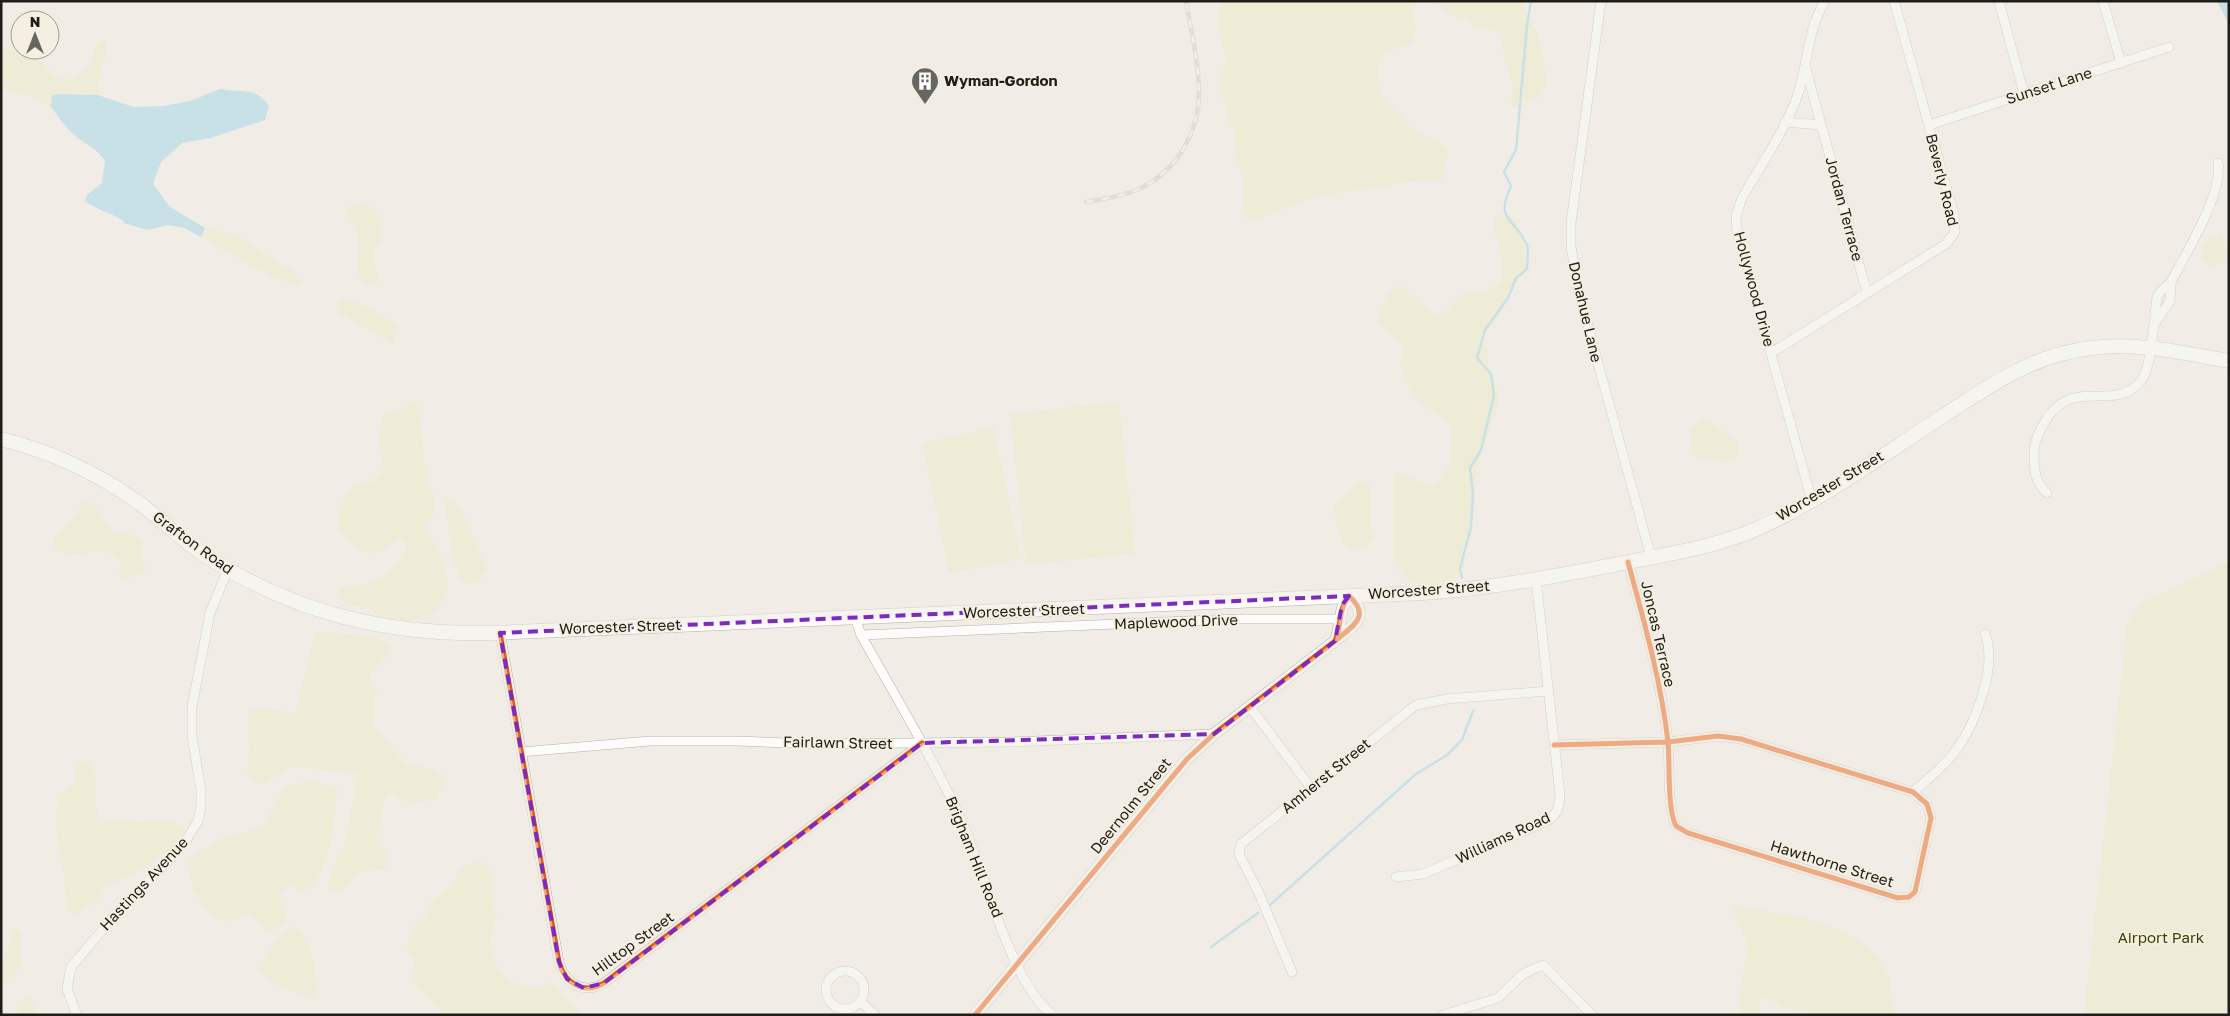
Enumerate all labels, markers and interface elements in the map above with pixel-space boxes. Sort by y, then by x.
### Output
north arrow [10,10,60,60]
text: N [30,13,40,30]
street label: Sunset Lane [2003,63,2094,107]
building icon: Wyman-Gordon [910,66,940,105]
place label: Wyman-Gordon [944,71,1058,89]
street label: Beverly Road [1923,132,1963,228]
street label: Jordan Terrace [1822,155,1868,263]
street label: Hollywood Drive [1731,229,1779,349]
street label: Donahue Lane [1566,260,1606,364]
street label: Worcester Street [1773,446,1886,524]
street label: Grafton Road [150,507,237,577]
street label: Worcester Street [1367,576,1490,602]
street label: Joncas Terrace [1638,579,1680,689]
street label: Worcester Street [963,599,1085,621]
street label: Maplewood Drive [1114,610,1239,632]
street label: Worcester Street [559,615,681,637]
street label: Fairlawn Street [783,732,893,752]
street label: Amherst Street [1277,734,1373,817]
street label: Deernolm Street [1086,754,1174,857]
street label: Brigham Hill Road [942,793,1008,920]
street label: Williams Road [1452,807,1553,867]
street label: Hastings Avenue [95,833,191,934]
street label: Hawthorne Street [1768,836,1896,890]
street label: Hilltop Street [588,907,677,979]
park label: Airport Park [2118,928,2205,946]

